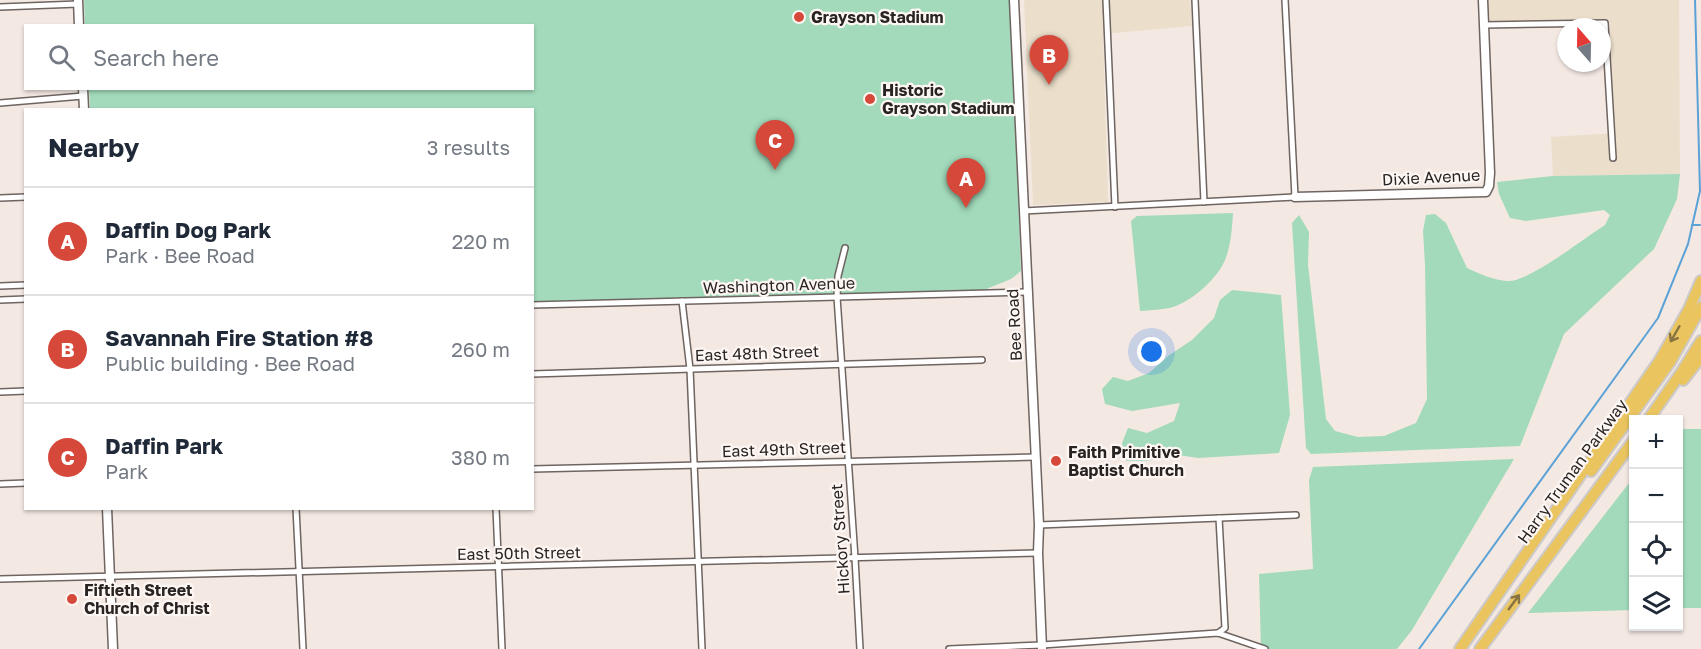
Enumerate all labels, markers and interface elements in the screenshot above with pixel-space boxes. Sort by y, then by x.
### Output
place label: Grayson Stadium [811,7,943,27]
marker: Grayson Stadium [792,10,806,24]
north arrow [1557,18,1611,72]
search box [24,24,534,90]
pin: B [1030,36,1068,85]
icon: search [45,41,78,74]
text: Search here [93,44,219,71]
place label: Historic Grayson Stadium [882,80,1014,118]
marker: Historic Grayson Stadium [863,92,877,106]
pin: C [756,120,794,170]
text: Nearby [48,132,139,163]
text: 3 results [427,135,510,159]
pin: A [946,158,986,208]
street label: Dixie Avenue [1381,164,1481,190]
text: Daffin Dog Park [105,216,271,243]
text: A [60,229,75,253]
text: 220 m [452,229,510,253]
text: Park · Bee Road [105,243,255,267]
street label: Washington Avenue [703,272,855,298]
street label: Bee Road [1002,288,1026,362]
text: Savannah Fire Station #8 [105,324,373,351]
one-way arrow [1669,324,1680,342]
text: B [60,337,75,361]
text: 260 m [451,337,510,361]
your location [1137,337,1166,366]
street label: East 48th Street [694,341,820,365]
text: Public building · Bee Road [105,351,355,375]
street label: Harry Truman Parkway [1513,395,1631,547]
map controls [1629,415,1683,631]
button: + [1629,415,1683,469]
text: Daffin Park [105,432,223,459]
street label: East 49th Street [721,437,847,461]
place label: Faith Primitive Baptist Church [1068,442,1184,480]
text: C [60,445,75,469]
text: 380 m [451,445,510,469]
marker: Faith Primitive Baptist Church [1049,454,1063,468]
text: Park [105,459,148,483]
button: − [1629,469,1683,523]
street label: Hickory Street [826,483,854,595]
button: locate [1629,523,1683,577]
street label: East 50th Street [457,542,581,564]
button: layers [1629,577,1683,631]
place label: Fiftieth Street Church of Christ [84,580,210,618]
marker: Fiftieth Street Church of Christ [65,592,79,606]
one-way arrow [1508,594,1521,610]

